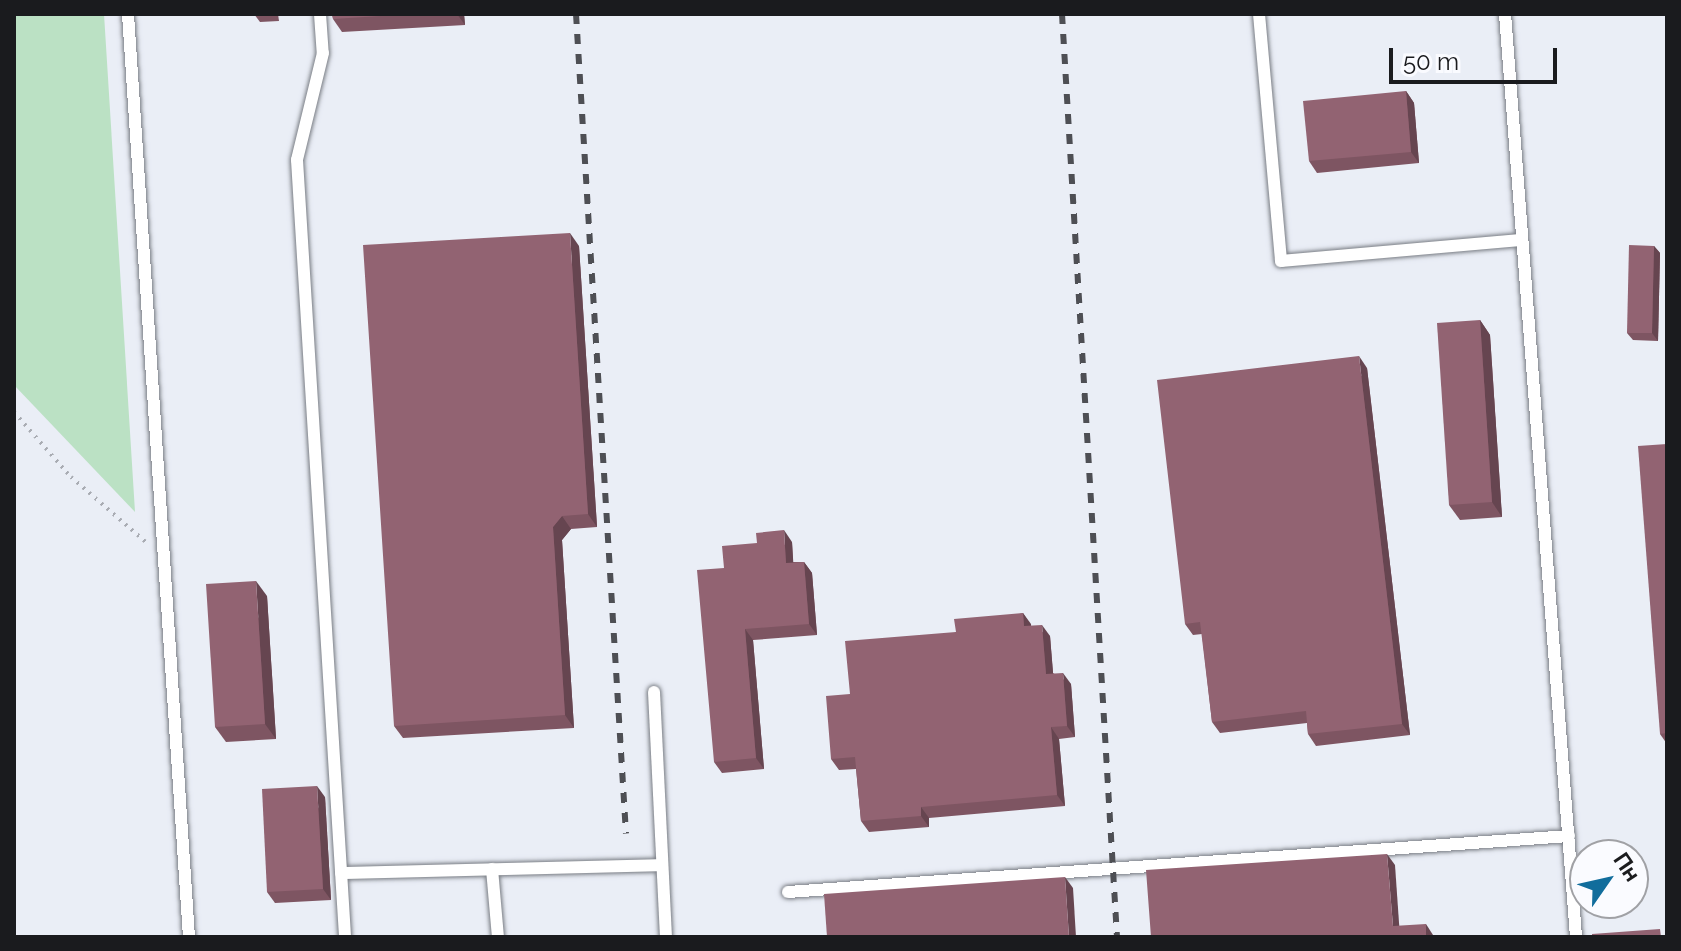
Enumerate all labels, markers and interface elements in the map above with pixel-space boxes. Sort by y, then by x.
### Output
scale bar [1393,32,1561,82]
text: 50 m [1403,47,1459,76]
north arrow [1569,839,1649,919]
text: Пн [1608,847,1646,886]

